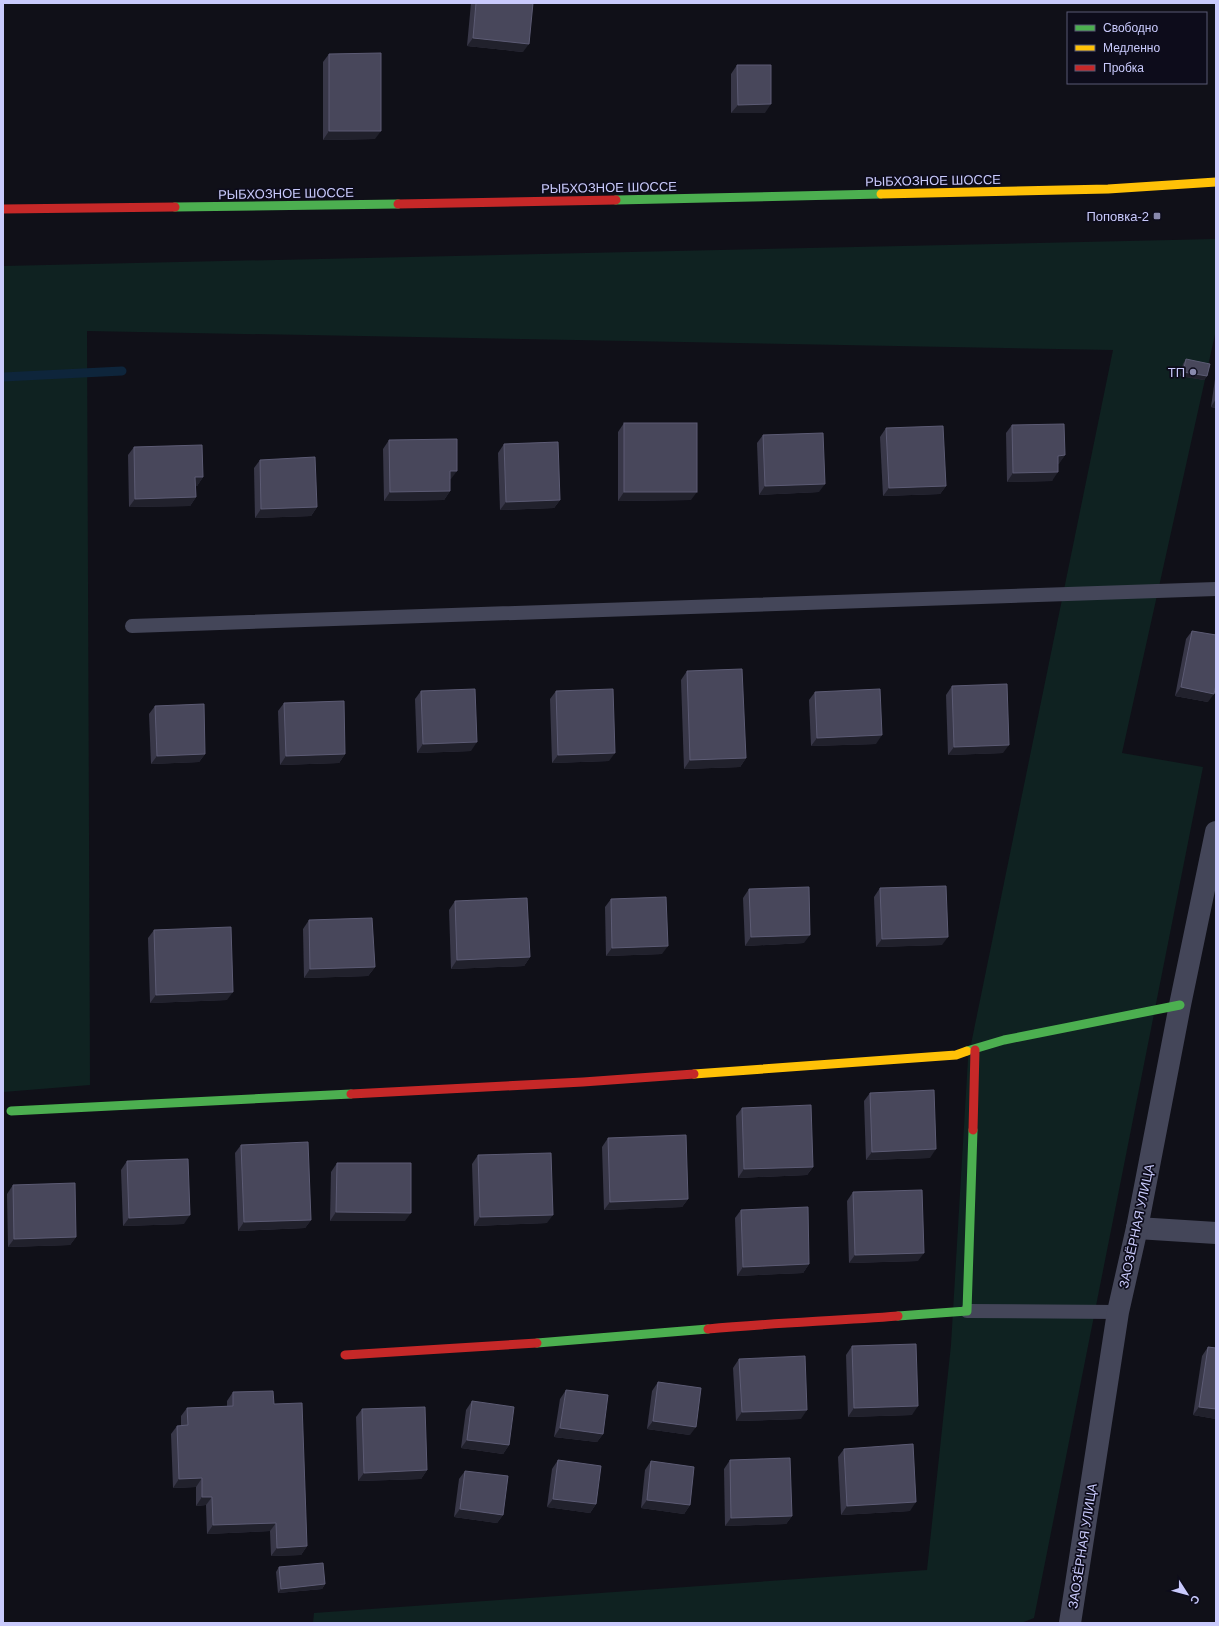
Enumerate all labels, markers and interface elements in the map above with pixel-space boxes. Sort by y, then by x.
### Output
legend [1067,12,1207,84]
text: Свободно [1103,21,1158,35]
text: Медленно [1103,41,1160,55]
text: Пробка [1103,61,1144,75]
street label: РЫБХОЗНОЕ ШОССЕ [865,172,1001,189]
street label: РЫБХОЗНОЕ ШОССЕ [541,179,677,196]
street label: РЫБХОЗНОЕ ШОССЕ [218,185,354,202]
place label: Поповка-2 [1086,209,1149,224]
marker: Поповка-2 [1152,211,1162,221]
place label: ТП [1168,365,1185,380]
marker: ТП [1188,367,1198,377]
street label: ЗАОЗЁРНАЯ УЛИЦА [1116,1162,1157,1290]
street label: ЗАОЗЁРНАЯ УЛИЦА [1065,1482,1100,1610]
north arrow [1167,1574,1207,1614]
text: С [1188,1593,1202,1607]

